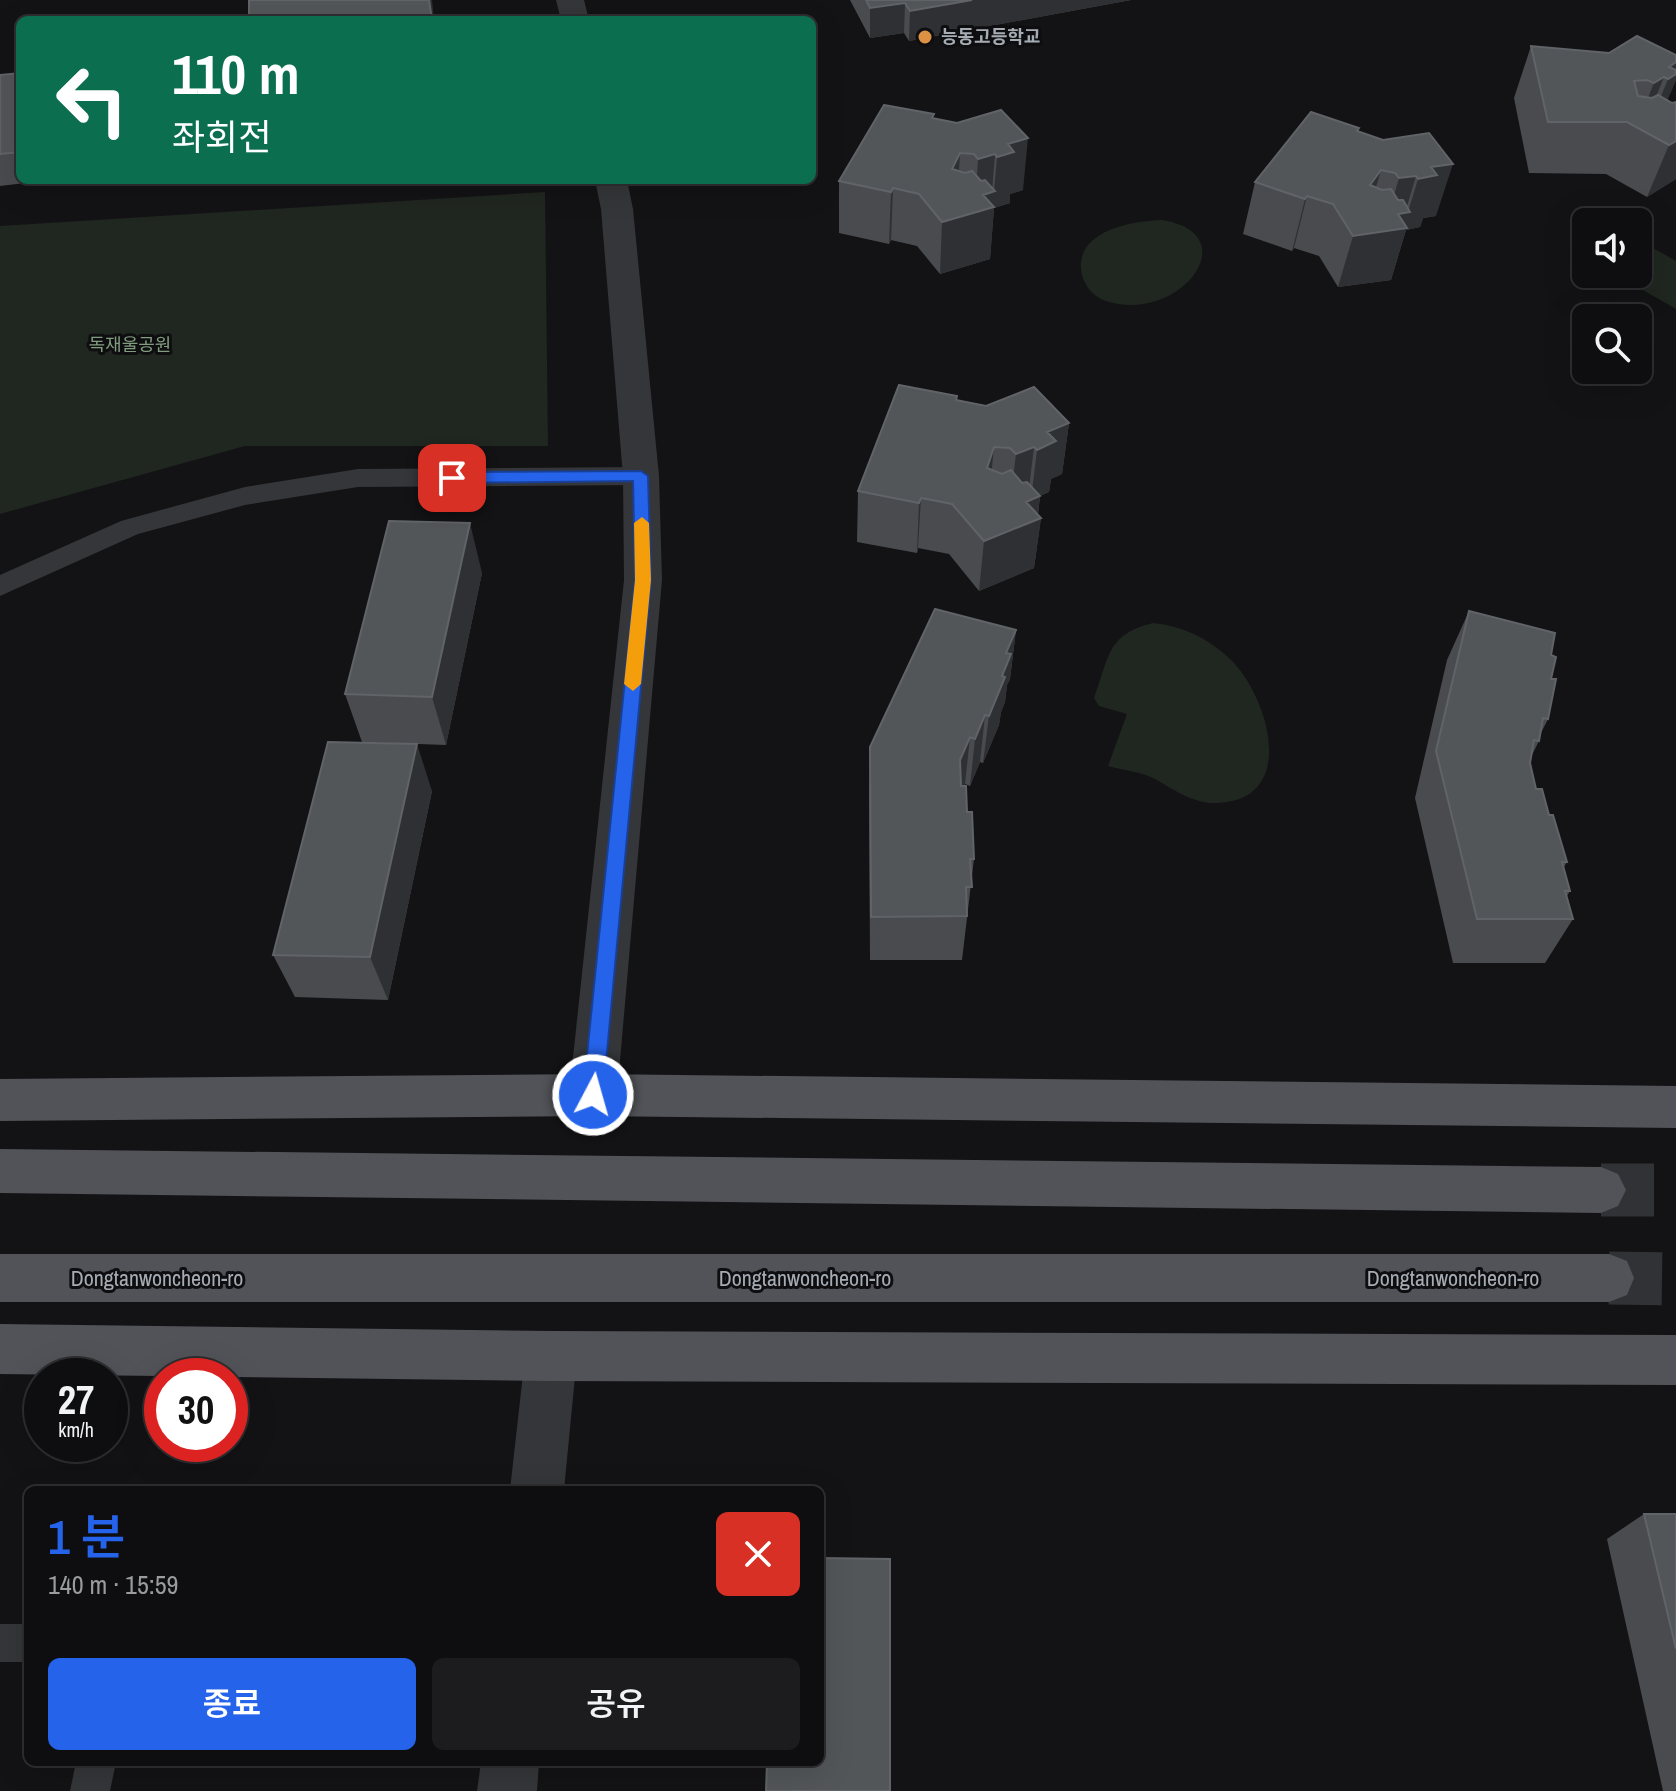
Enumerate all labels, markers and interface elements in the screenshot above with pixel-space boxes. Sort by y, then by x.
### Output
place label: 능동고등학교 [941,24,1040,49]
marker: 능동고등학교 [916,28,934,46]
text: 110 m [172,36,300,111]
icon: left [40,48,144,152]
text: 좌회전 [172,113,271,161]
map controls [1572,208,1652,384]
button: sound [1572,208,1652,288]
button: search [1572,304,1652,384]
park label: 독재울공원 [89,332,171,357]
pin [418,444,486,512]
icon: arrive [430,456,474,500]
position arrow [551,1053,635,1137]
street label: Dongtanwoncheon-ro [71,1263,243,1293]
street label: Dongtanwoncheon-ro [719,1263,891,1293]
street label: Dongtanwoncheon-ro [1367,1263,1539,1293]
speed limit sign: 30 [144,1358,248,1462]
text: 27 [58,1373,94,1426]
text: km/h [58,1416,94,1443]
text: 1 분 [48,1504,125,1569]
button: close [716,1512,800,1596]
text: 140 m · 15:59 [48,1567,178,1602]
button: 종료 [48,1658,416,1750]
button: 공유 [432,1658,800,1750]

